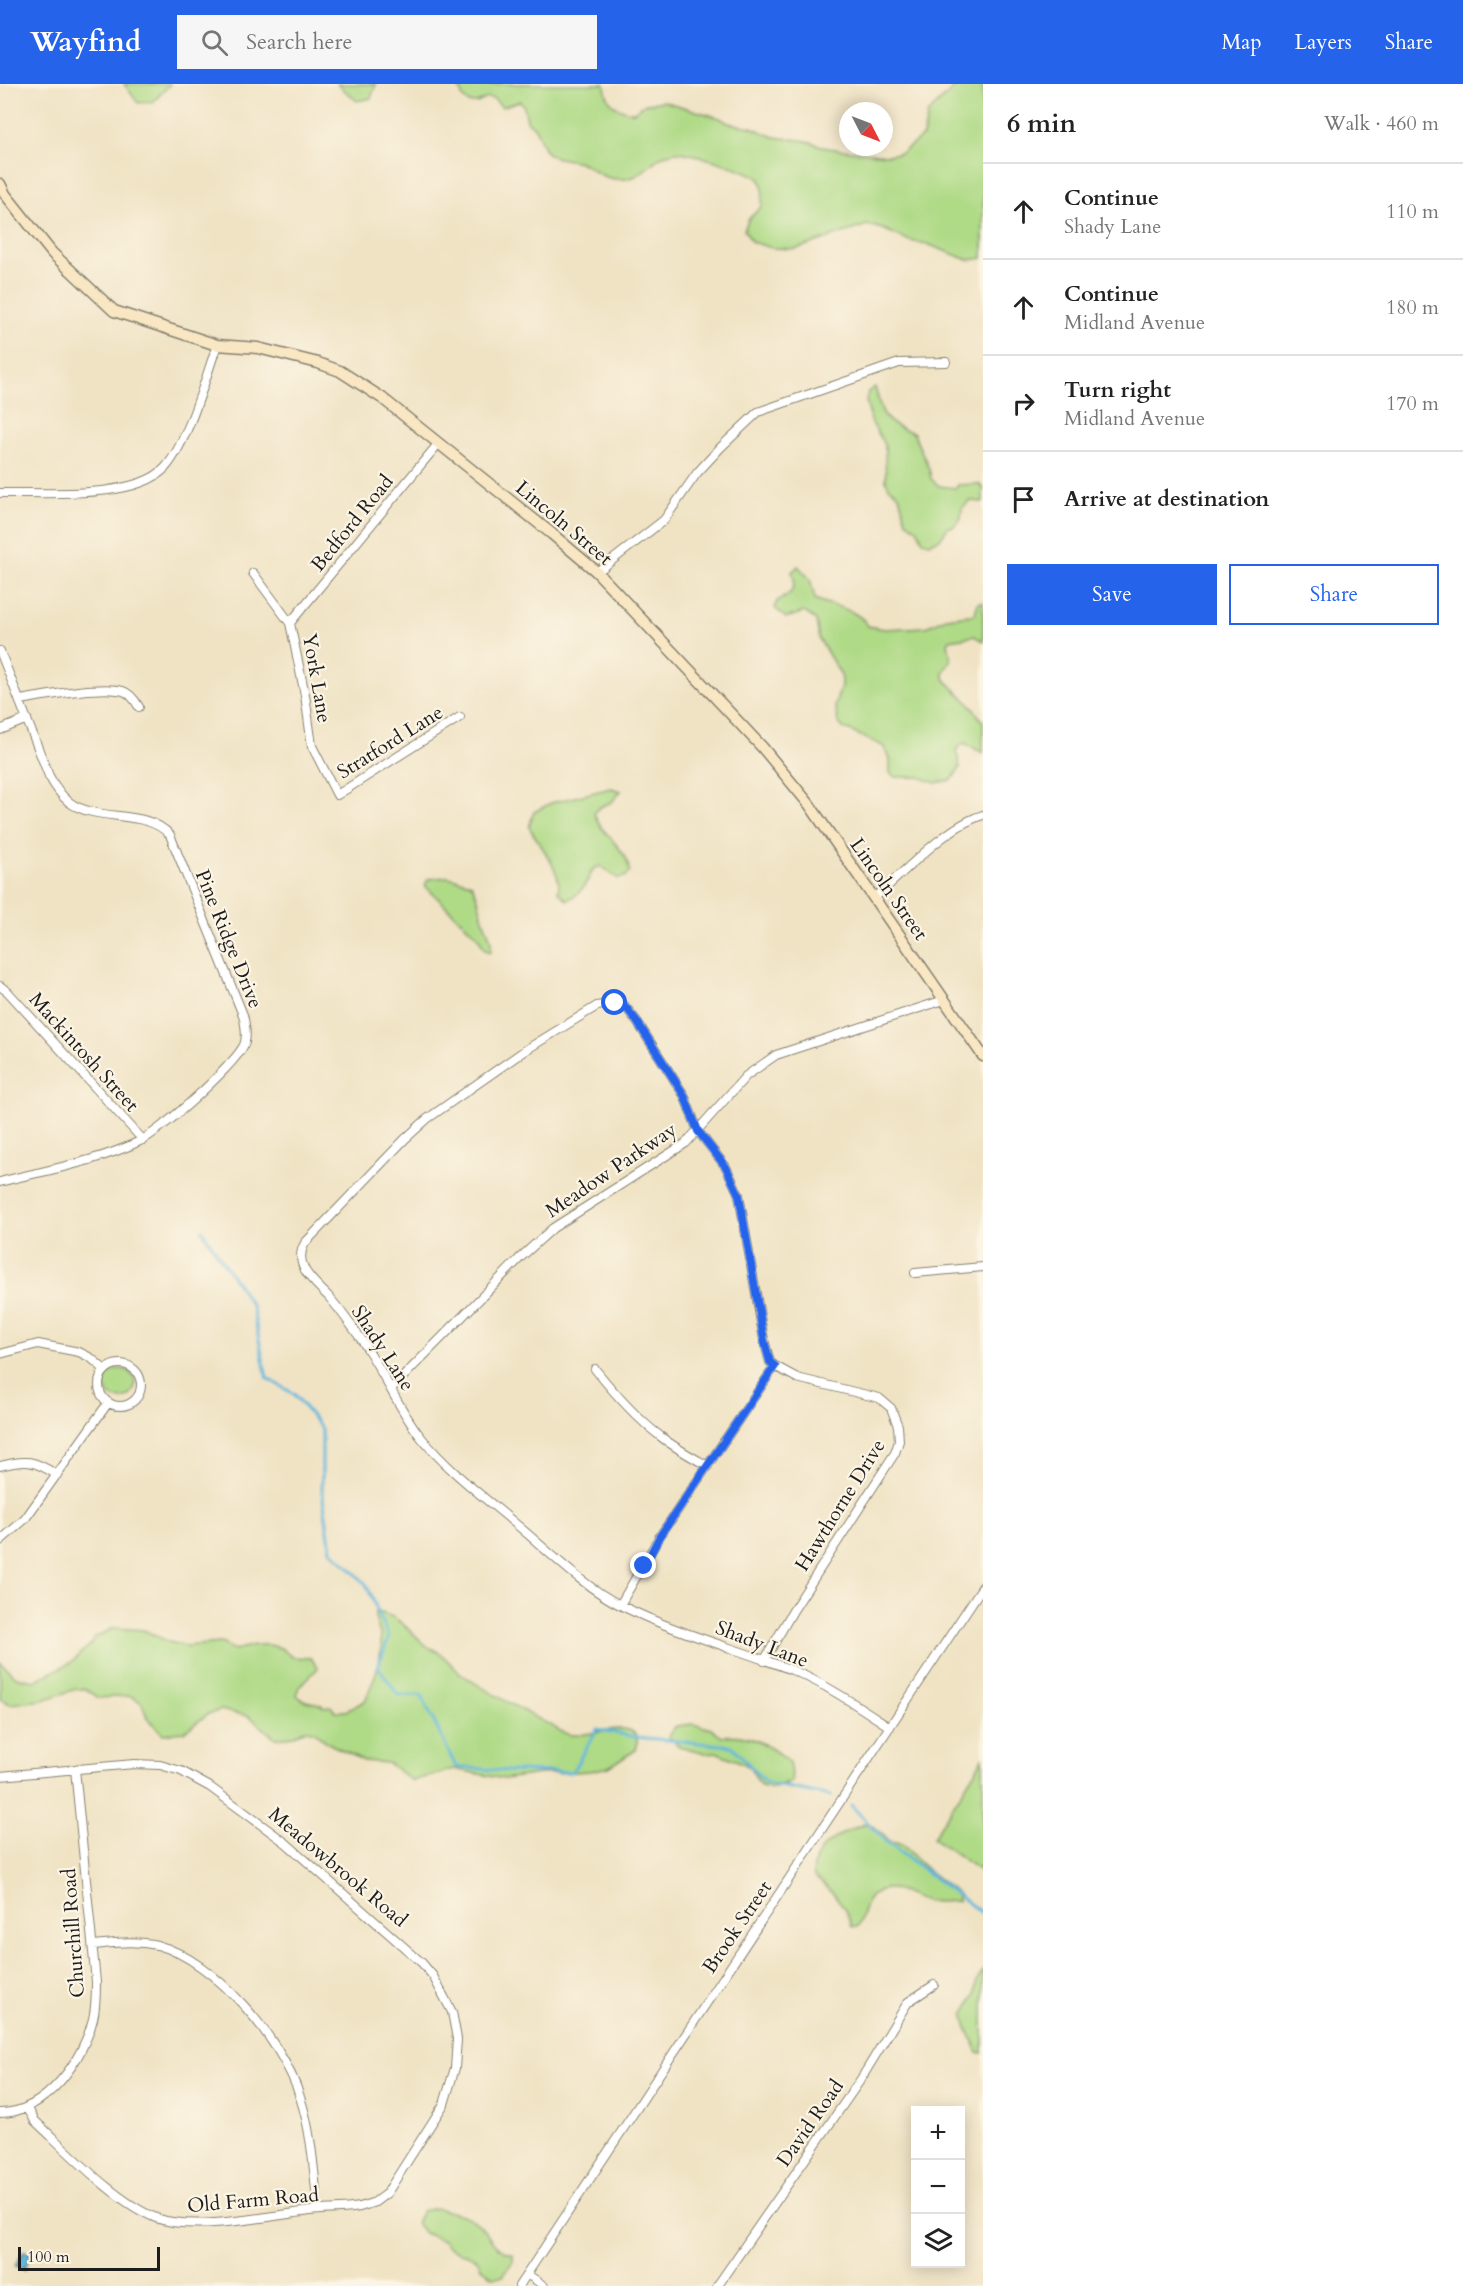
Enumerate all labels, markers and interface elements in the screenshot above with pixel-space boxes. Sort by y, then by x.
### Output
search box [177,15,597,69]
text: Wayfind [30,23,141,61]
icon: search [198,26,231,59]
text: Search here [246,27,353,57]
text: Map [1222,28,1262,57]
text: Layers [1295,28,1352,57]
text: Share [1385,28,1433,57]
north arrow [839,102,893,156]
text: 6 min [1007,106,1076,141]
text: Walk · 460 m [1324,110,1439,137]
text: Continue [1064,183,1159,213]
icon: ahead [1007,195,1040,228]
text: 110 m [1386,198,1439,225]
text: Shady Lane [1064,213,1161,240]
text: Continue [1064,279,1159,309]
icon: ahead [1007,291,1040,324]
text: 180 m [1386,294,1439,321]
text: Midland Avenue [1064,309,1205,336]
text: Turn right [1064,375,1171,405]
icon: right [1007,387,1040,420]
text: 170 m [1386,390,1439,417]
text: Midland Avenue [1064,405,1205,432]
street label: Bedford Road [305,469,400,577]
street label: Lincoln Street [510,474,619,572]
icon: arrive [1007,483,1040,516]
text: Arrive at destination [1064,484,1269,514]
button: Save [1007,564,1217,625]
button: Share [1229,564,1439,625]
street label: York Lane [296,631,338,725]
street label: Stratford Lane [332,699,448,785]
street label: Lincoln Street [844,833,935,946]
street label: Pine Ridge Drive [189,866,269,1012]
street label: Mackintosh Street [23,986,146,1118]
route start [601,989,627,1015]
street label: Meadow Parkway [540,1116,682,1224]
street label: Shady Lane [345,1300,421,1396]
street label: Hawthorne Drive [789,1434,891,1576]
route end [630,1552,656,1578]
street label: Shady Lane [712,1614,812,1674]
street label: Meadowbrook Road [263,1801,413,1933]
street label: Churchill Road [55,1867,91,1999]
street label: Brook Street [696,1875,778,1979]
street label: David Road [770,2074,850,2172]
map controls [911,2106,965,2268]
button: + [911,2106,965,2160]
button: − [911,2160,965,2214]
street label: Old Farm Road [186,2181,320,2219]
button: layers [911,2214,965,2268]
scale bar [18,2244,160,2272]
text: 100 m [27,2246,69,2268]

